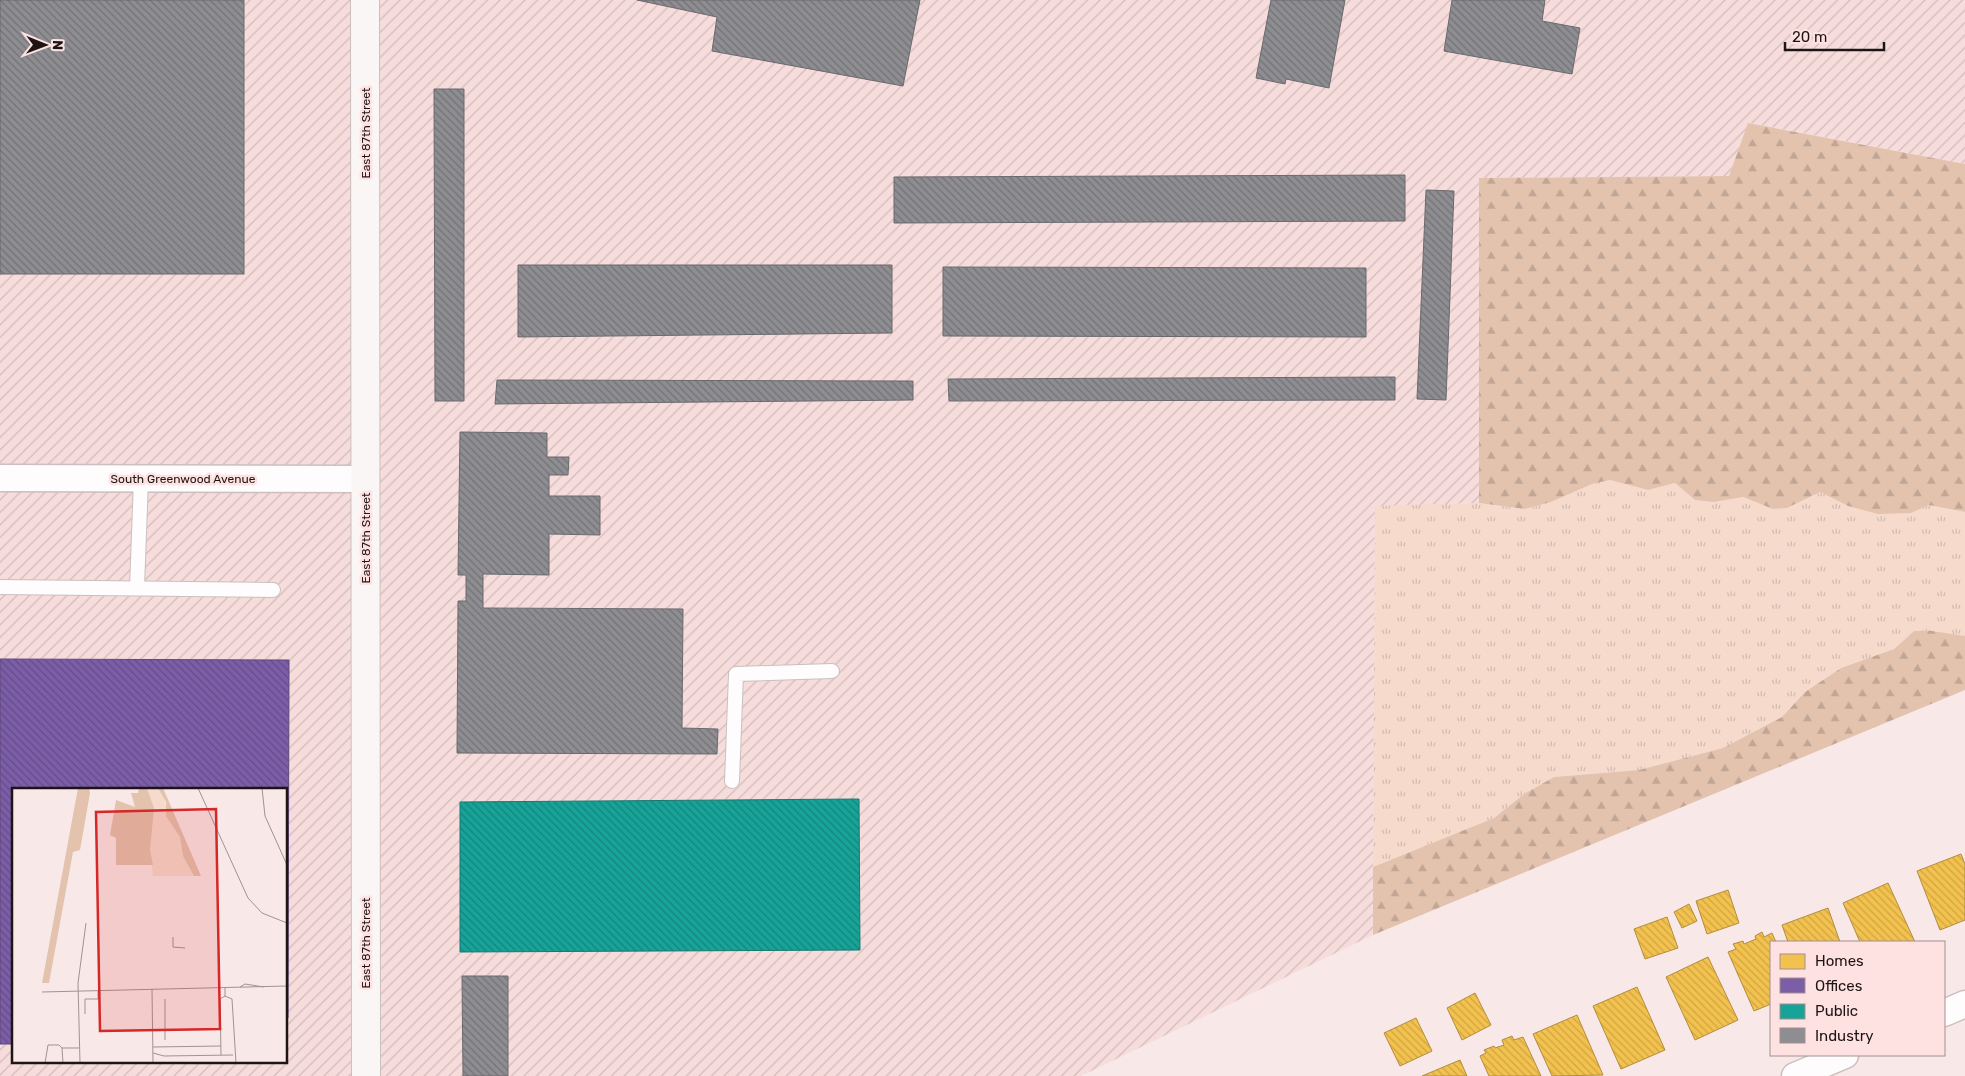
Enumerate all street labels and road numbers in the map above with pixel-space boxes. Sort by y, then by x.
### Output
street label: East 87th Street [359,87,373,179]
street label: South Greenwood Avenue [111,472,256,486]
street label: East 87th Street [359,492,373,584]
street label: East 87th Street [359,897,373,989]

